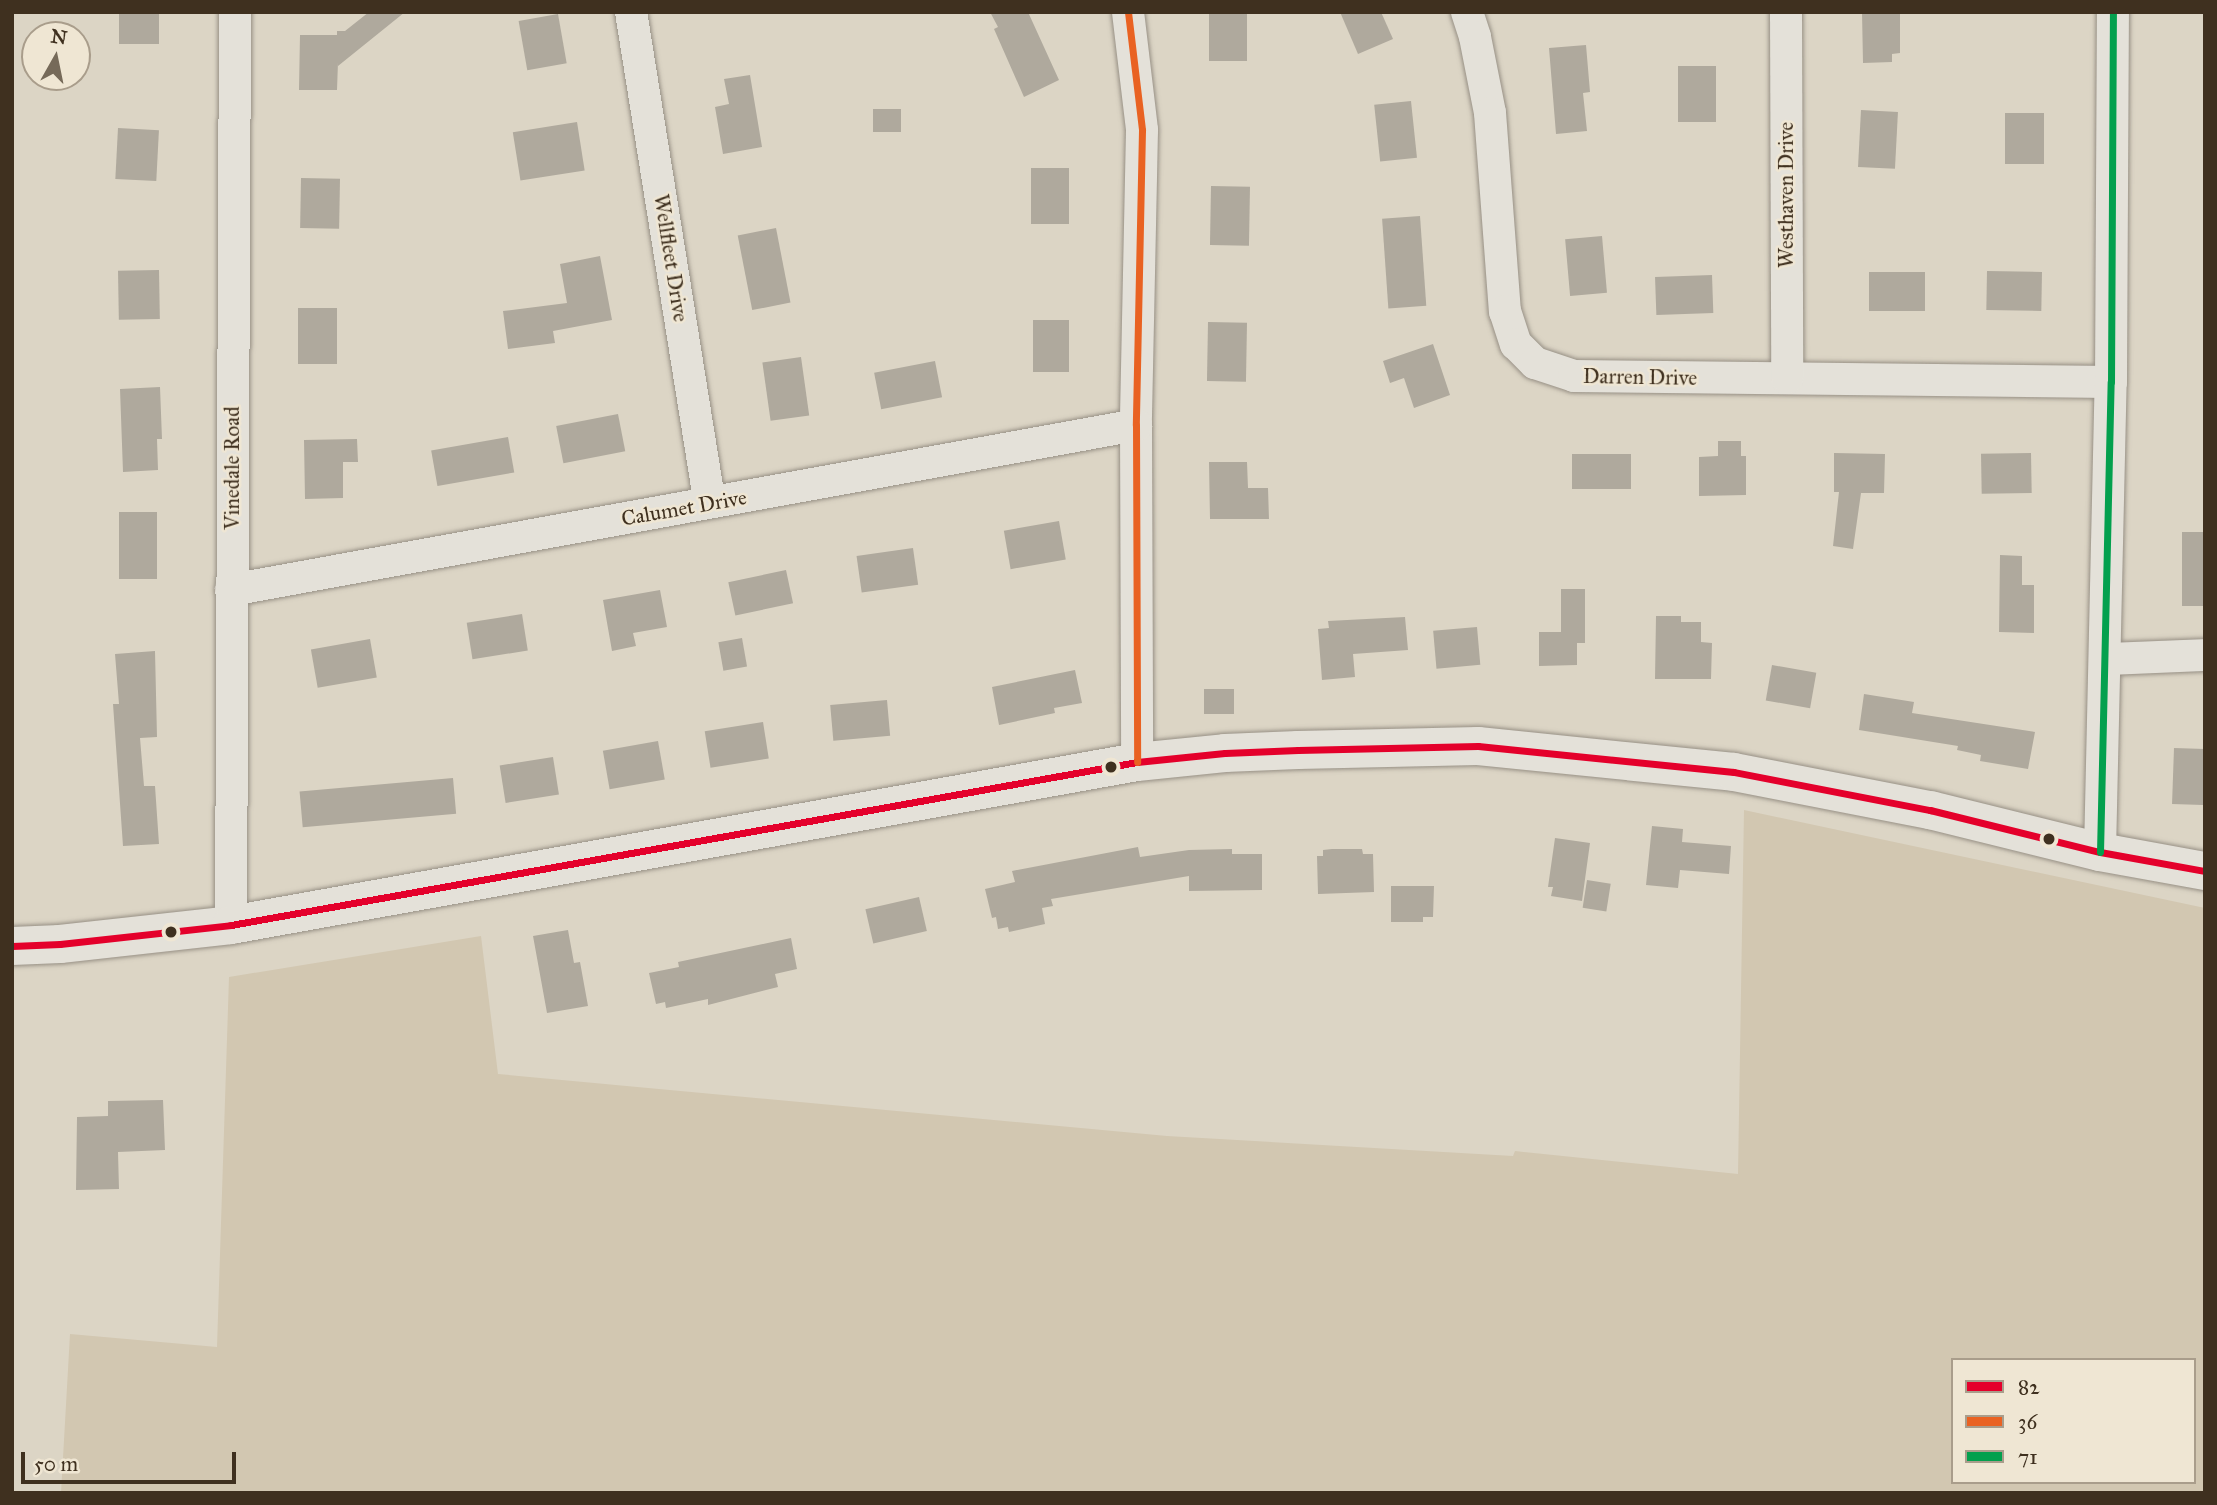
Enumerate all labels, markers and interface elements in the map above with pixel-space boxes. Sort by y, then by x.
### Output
north arrow [21,21,91,91]
text: N [49,24,69,49]
street label: Westhaven Drive [1773,122,1799,268]
street label: Wellfleet Drive [648,192,694,324]
street label: Darren Drive [1583,363,1697,391]
street label: Vinedale Road [219,406,245,530]
street label: Calumet Drive [619,485,749,531]
unlabelled marker [1104,760,1118,774]
unlabelled marker [2042,832,2056,846]
unlabelled marker [164,925,178,939]
legend [1951,1358,2196,1484]
text: 82 [2018,1374,2040,1400]
text: 36 [2018,1409,2037,1435]
scale bar [24,1438,240,1482]
text: 71 [2018,1444,2038,1470]
text: 50 m [34,1451,78,1477]

